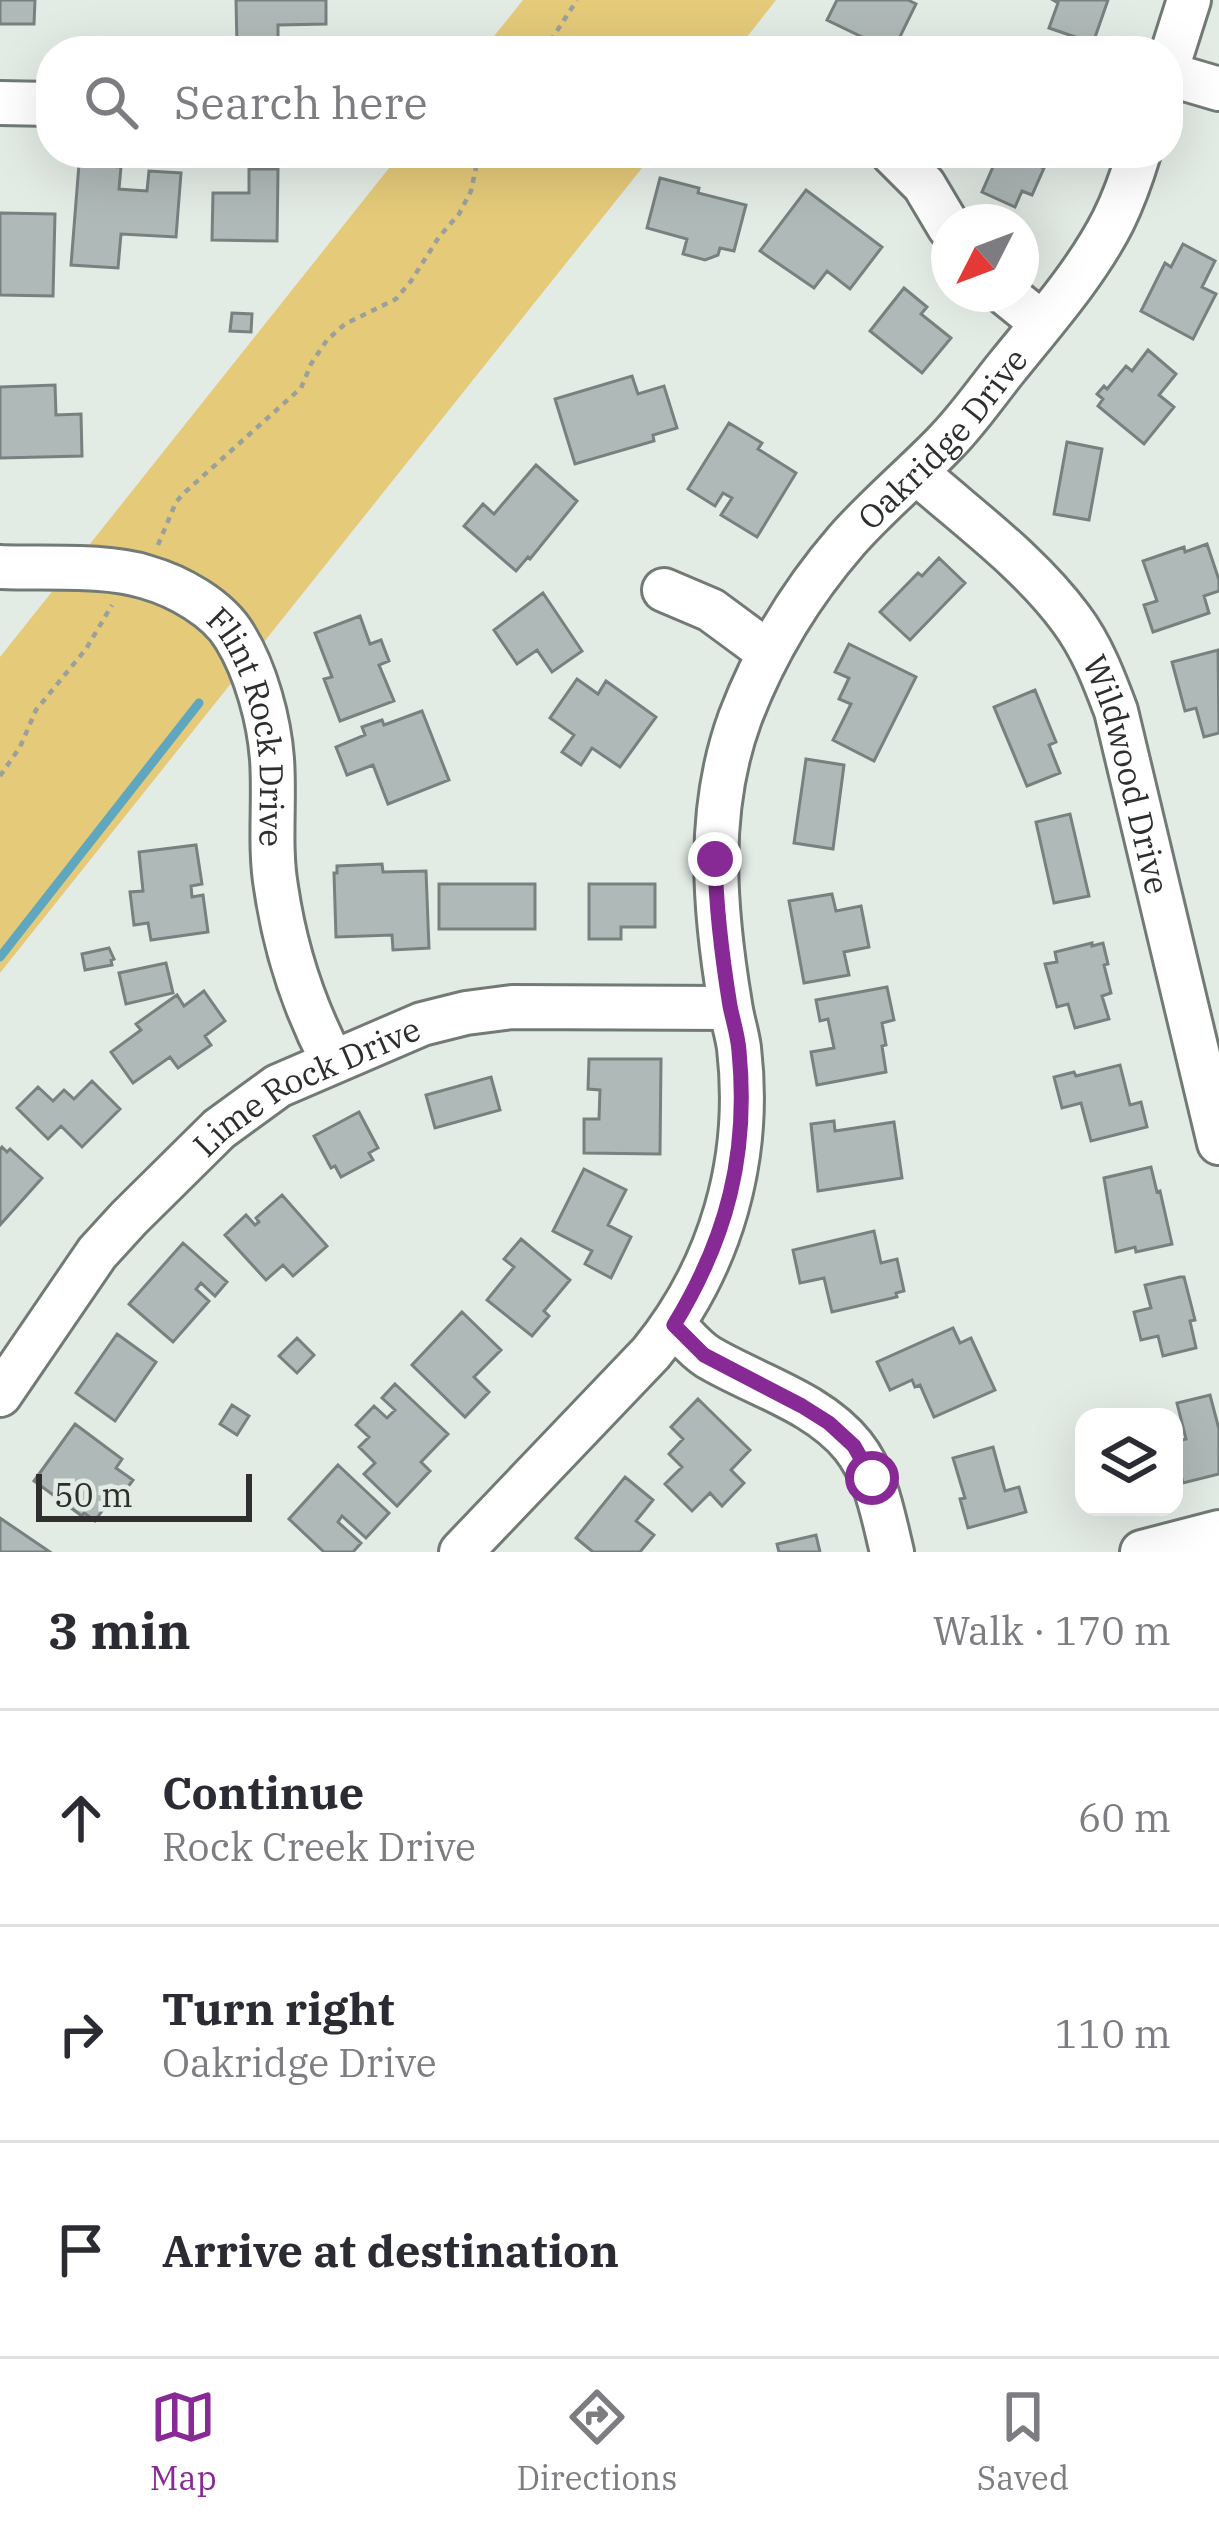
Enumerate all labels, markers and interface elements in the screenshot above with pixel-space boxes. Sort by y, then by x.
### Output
search box [36,36,1183,168]
icon: search [78,69,144,135]
text: Search here [174,73,428,131]
north arrow [931,204,1039,312]
street label: Oakridge Drive [848,338,1036,538]
street label: Flint Rock Drive [198,597,295,847]
street label: Wildwood Drive [1074,648,1180,898]
route end [688,832,742,886]
street label: Lime Rock Drive [183,1006,426,1165]
map controls [1075,1408,1183,1516]
button: layers [1075,1408,1183,1516]
route start [845,1451,899,1505]
scale bar [36,1468,252,1521]
text: 50 m [54,1473,133,1516]
text: 3 min [48,1597,191,1663]
text: Walk · 170 m [933,1605,1171,1656]
text: Continue [162,1763,364,1821]
icon: ahead [48,1785,114,1851]
text: 60 m [1078,1792,1171,1843]
text: Rock Creek Drive [162,1821,476,1872]
text: Turn right [162,1979,394,2037]
icon: right [48,2001,114,2067]
text: 110 m [1055,2008,1171,2059]
text: Oakridge Drive [162,2037,437,2088]
icon: arrive [48,2217,114,2283]
text: Arrive at destination [162,2221,619,2279]
tab: Map [150,2384,217,2499]
tab: Directions [516,2384,677,2499]
tab: Saved [977,2384,1069,2499]

